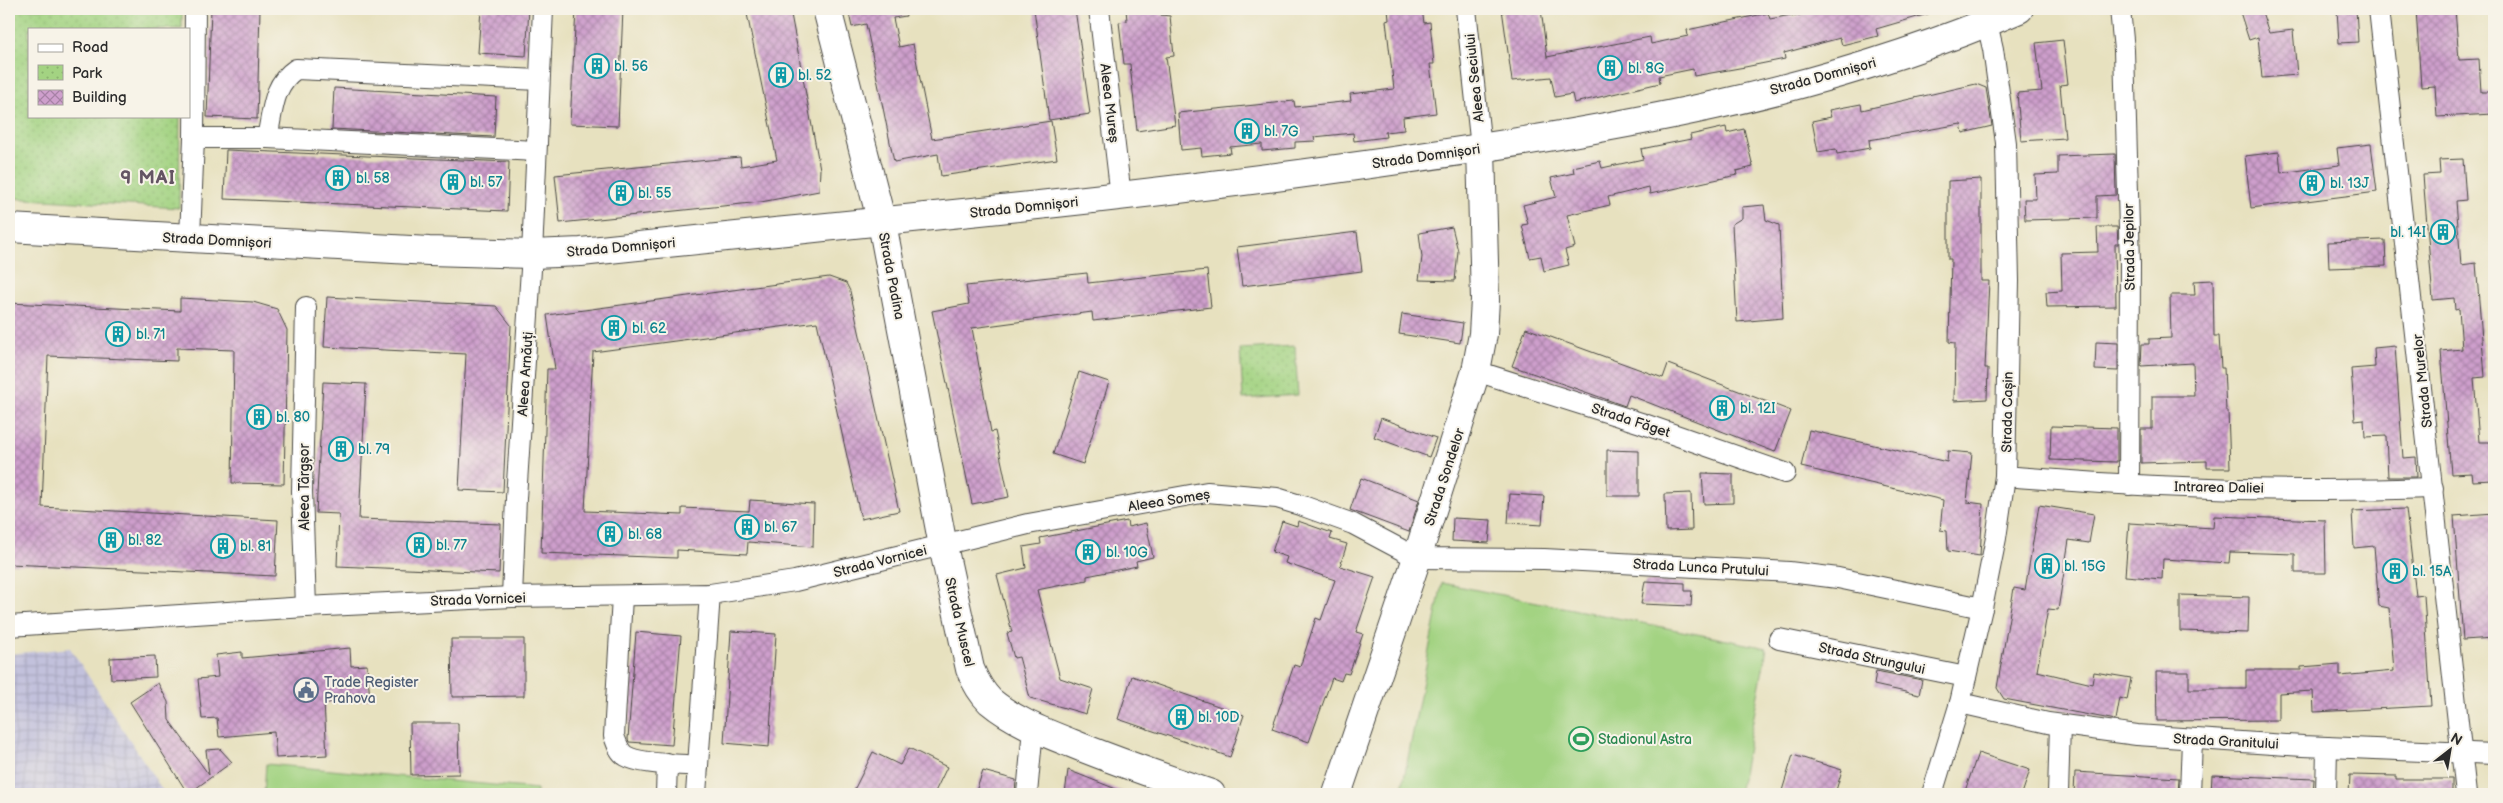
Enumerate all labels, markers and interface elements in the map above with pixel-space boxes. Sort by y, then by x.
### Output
legend [28,28,190,118]
street label: Aleea Seciului [1461,33,1488,123]
text: Road [72,38,108,57]
building icon: bl. 56 [584,53,610,79]
street label: Strada Domnișori [1768,54,1878,99]
building icon: bl. 8G [1597,55,1623,81]
place label: bl. 56 [614,58,649,75]
place label: bl. 8G [1628,60,1665,77]
building icon: bl. 52 [768,62,794,88]
street label: Aleea Mureș [1096,62,1123,144]
text: Park [72,64,103,83]
place label: bl. 52 [798,67,833,84]
text: Building [72,88,127,107]
building icon: bl. 7G [1234,118,1260,144]
place label: bl. 7G [1264,123,1299,140]
street label: Strada Domnișori [1371,140,1481,173]
building icon: bl. 58 [325,165,351,191]
district label: 9 MAI [120,167,176,190]
building icon: bl. 57 [440,169,466,195]
place label: bl. 58 [356,170,390,187]
building icon: bl. 13J [2299,170,2325,196]
place label: bl. 57 [470,174,503,191]
place label: bl. 13J [2330,175,2370,192]
building icon: bl. 55 [608,180,634,206]
place label: bl. 55 [638,185,672,202]
street label: Strada Domnișori [969,193,1079,222]
street label: Strada Jepilor [2120,202,2139,291]
building icon: bl. 14I [2430,219,2456,245]
place label: bl. 14I [2390,224,2426,241]
street label: Strada Domnișori [162,229,272,252]
street label: Strada Padina [875,231,908,321]
street label: Strada Domnișori [566,234,676,261]
building icon: bl. 62 [601,315,627,341]
place label: bl. 62 [632,320,667,337]
building icon: bl. 71 [105,321,131,347]
place label: bl. 71 [136,326,165,343]
street label: Aleea Arnăuți [514,331,537,417]
street label: Strada Murelor [2409,332,2436,429]
street label: Strada Cașin [1998,371,2017,453]
building icon: bl. 12I [1709,395,1735,421]
street label: Strada Făget [1589,400,1673,441]
place label: bl. 12I [1740,400,1776,417]
building icon: bl. 80 [246,404,272,430]
place label: bl. 80 [276,409,310,426]
street label: Strada Sondelor [1421,425,1469,528]
building icon: bl. 79 [328,436,354,462]
place label: bl. 79 [358,441,390,458]
street label: Aleea Târgșor [296,442,313,531]
street label: Intrarea Daliei [2174,478,2264,497]
street label: Aleea Someș [1127,486,1211,515]
building icon: bl. 67 [734,514,760,540]
place label: bl. 67 [764,519,797,536]
building icon: bl. 68 [597,521,623,547]
place label: bl. 68 [628,526,662,543]
building icon: bl. 82 [98,527,124,553]
place label: bl. 82 [128,532,163,549]
building icon: bl. 77 [406,532,432,558]
building icon: bl. 81 [210,533,236,559]
place label: bl. 77 [436,537,467,554]
place label: bl. 81 [240,538,271,555]
building icon: bl. 10G [1075,539,1101,565]
street label: Strada Vornicei [832,542,929,581]
place label: bl. 10G [1106,544,1148,561]
building icon: bl. 15G [2034,553,2060,579]
street label: Strada Lunca Prutului [1633,555,1769,580]
place label: bl. 15G [2064,558,2106,575]
building icon: bl. 15A [2382,558,2408,584]
place label: bl. 15A [2412,563,2452,580]
street label: Strada Muscel [941,576,978,668]
street label: Strada Vornicei [430,589,526,610]
street label: Strada Strungului [1817,639,1927,678]
place label: Trade Register Prahova [324,674,419,707]
public building icon: Trade Register Prahova [293,677,319,703]
building icon: bl. 10D [1168,704,1194,730]
place label: bl. 10D [1198,709,1239,726]
sports icon: Stadionul Astra [1568,726,1594,752]
north arrow [2426,726,2476,776]
text: N [2448,729,2465,749]
street label: Strada Granitului [2173,730,2279,753]
place label: Stadionul Astra [1598,731,1692,748]

